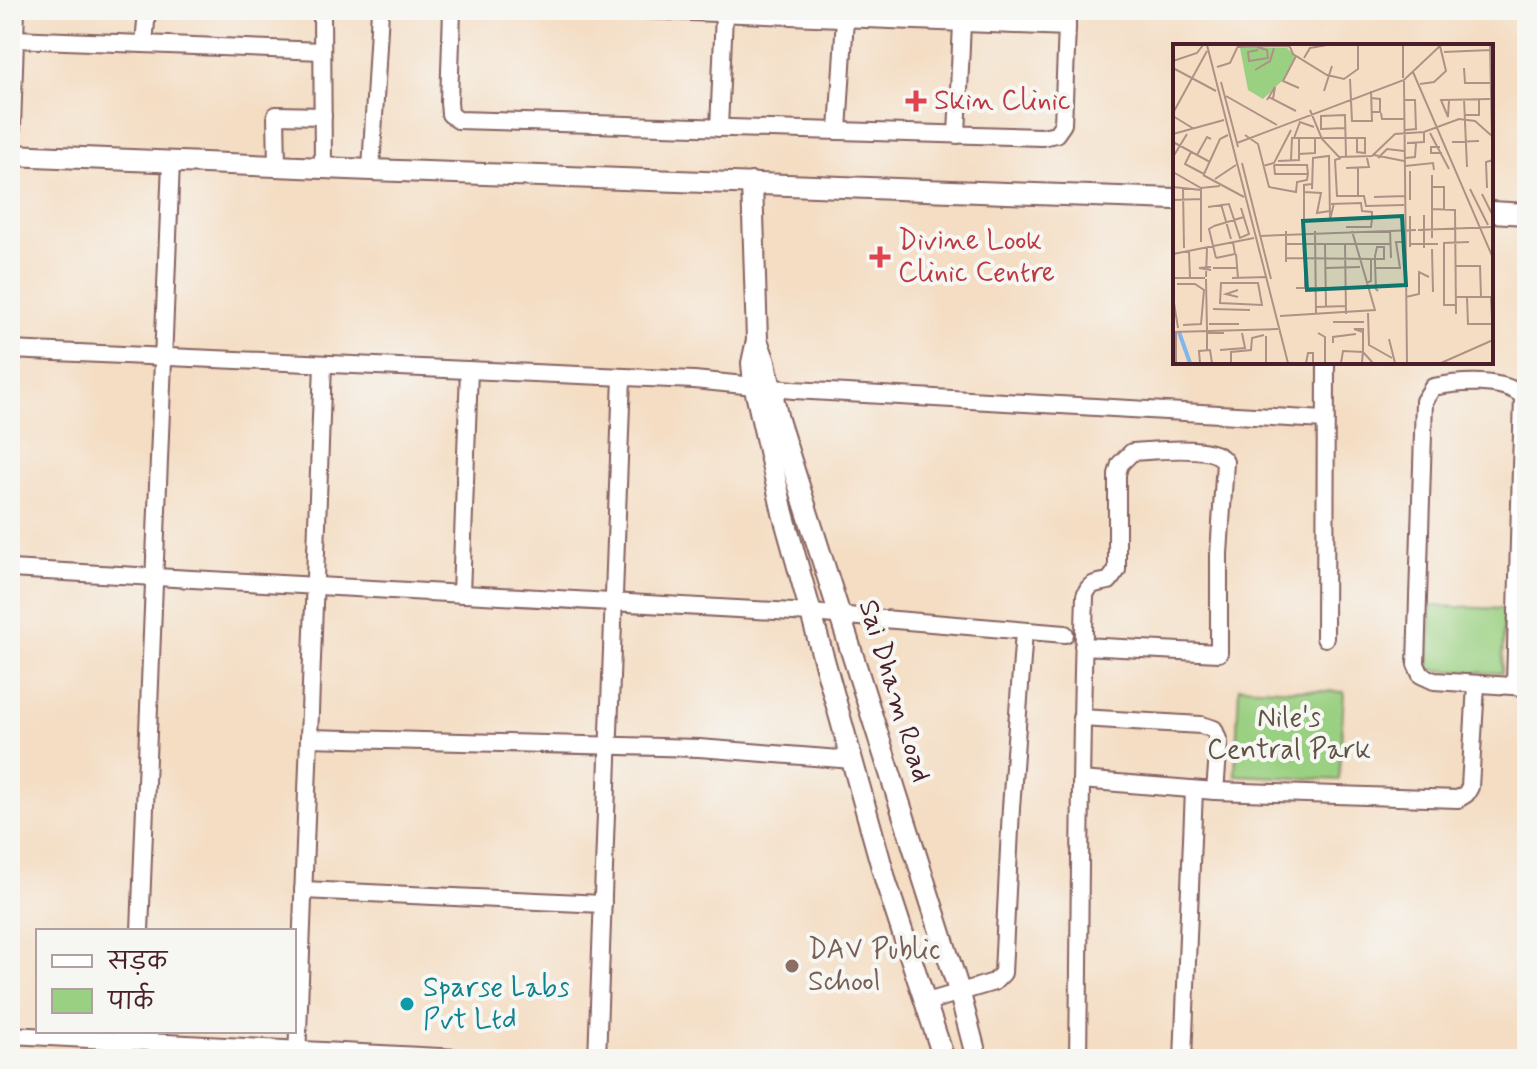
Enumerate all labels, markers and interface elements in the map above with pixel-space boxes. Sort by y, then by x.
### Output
inset map [1173,44,1493,364]
place label: Skin Clinic [934,83,1071,120]
marker: Skin Clinic [905,90,927,112]
place label: Divine Look Clinic Centre [898,223,1055,292]
marker: Divine Look Clinic Centre [869,246,891,268]
street label: Sai Dham Road [849,595,939,787]
park label: Nile's Central Park [1207,700,1371,769]
legend [36,929,296,1033]
place label: DAV Public School [808,932,940,1001]
text: सड़क [106,947,169,978]
marker: DAV Public School [783,957,801,975]
place label: Sparse Labs Pvt Ltd [423,970,570,1039]
text: पार्क [106,982,155,1018]
marker: Sparse Labs Pvt Ltd [398,995,416,1013]

